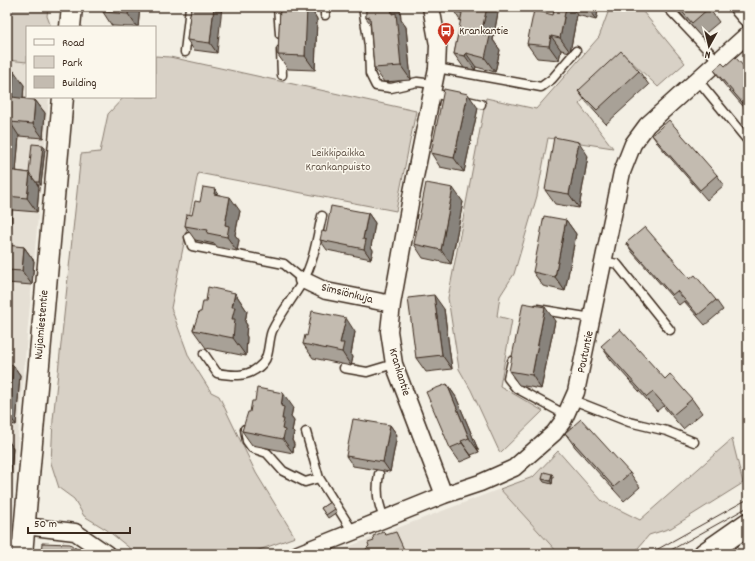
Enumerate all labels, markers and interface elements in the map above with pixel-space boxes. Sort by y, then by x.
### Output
bus stop icon: Krankantie [436,21,456,46]
place label: Krankantie [459,23,508,40]
legend [26,26,156,98]
north arrow [689,26,729,66]
text: Road [62,35,84,52]
text: N [704,46,712,62]
text: Park [62,55,83,72]
text: Building [62,75,97,92]
park label: Leikkipaikka Krankanpuisto [306,145,370,176]
street label: Simsiönkuja [319,279,375,309]
street label: Nuijamiestentie [30,289,54,361]
street label: Poutuntie [573,329,599,375]
street label: Krankantie [384,346,414,398]
scale bar [28,509,130,535]
text: 50 m [34,516,57,533]

